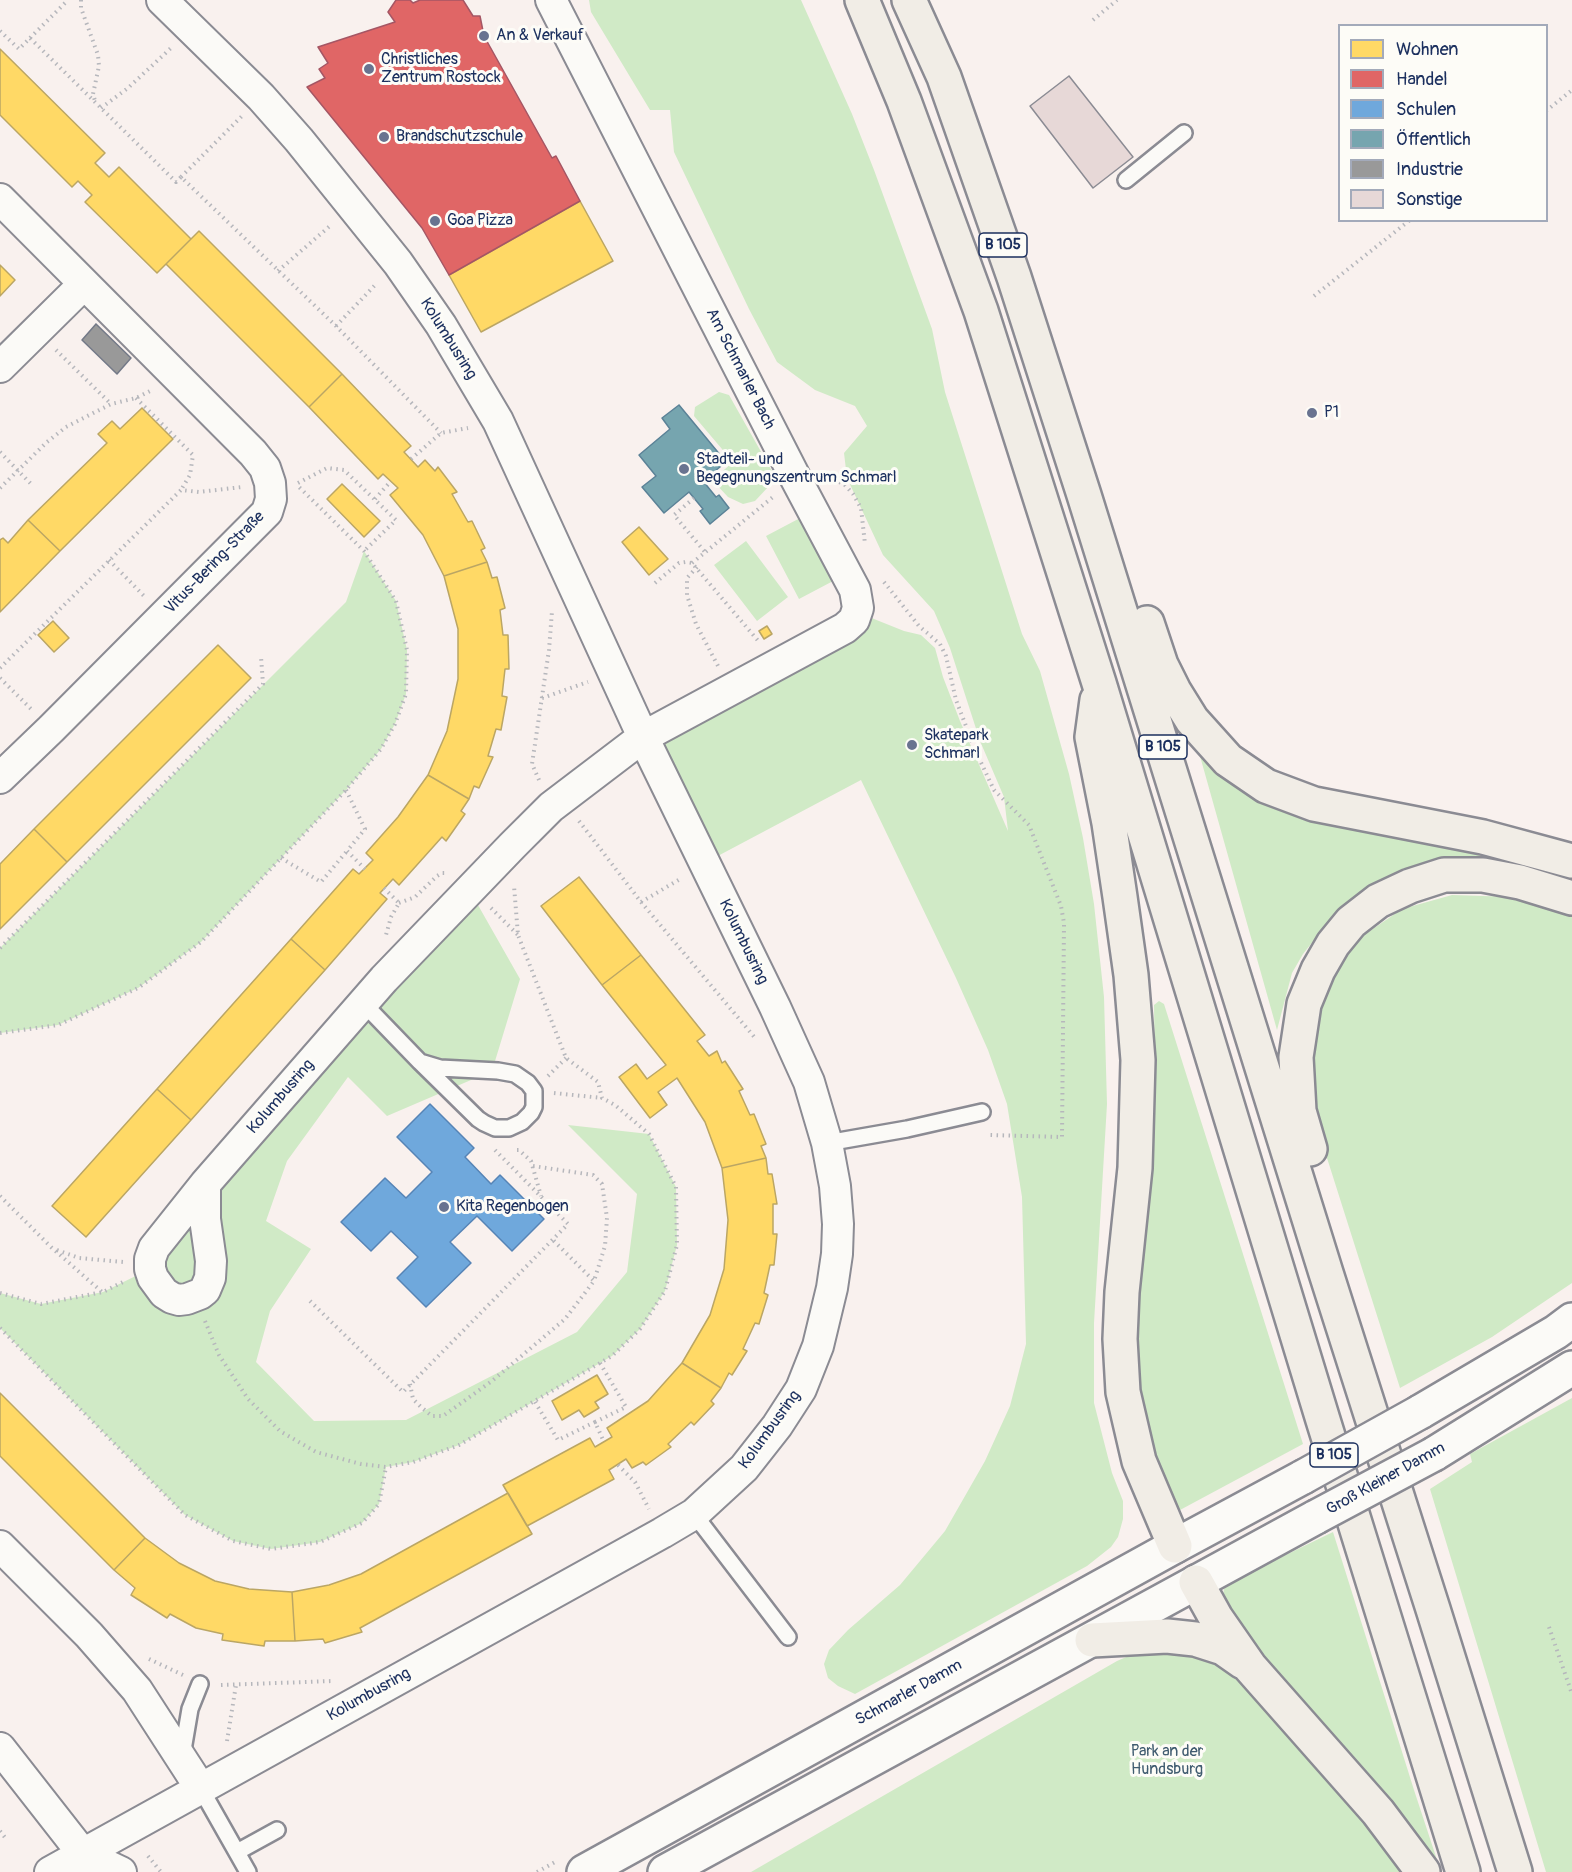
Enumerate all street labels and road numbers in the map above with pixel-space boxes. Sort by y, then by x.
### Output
road number: B 105 [979,233,1027,257]
street label: Kolumbusring [415,295,481,383]
street label: Am Schmarler Bach [701,305,779,433]
street label: Vitus-Bering-Straße [161,508,269,618]
road number: B 105 [1139,735,1187,759]
street label: Kolumbusring [714,896,772,988]
street label: Kolumbusring [243,1056,319,1138]
street label: Kolumbusring [735,1387,805,1473]
street label: Groß Kleiner Damm [1323,1438,1449,1520]
road number: B 105 [1310,1443,1358,1467]
street label: Schmarler Damm [852,1656,966,1730]
street label: Kolumbusring [324,1664,414,1726]

